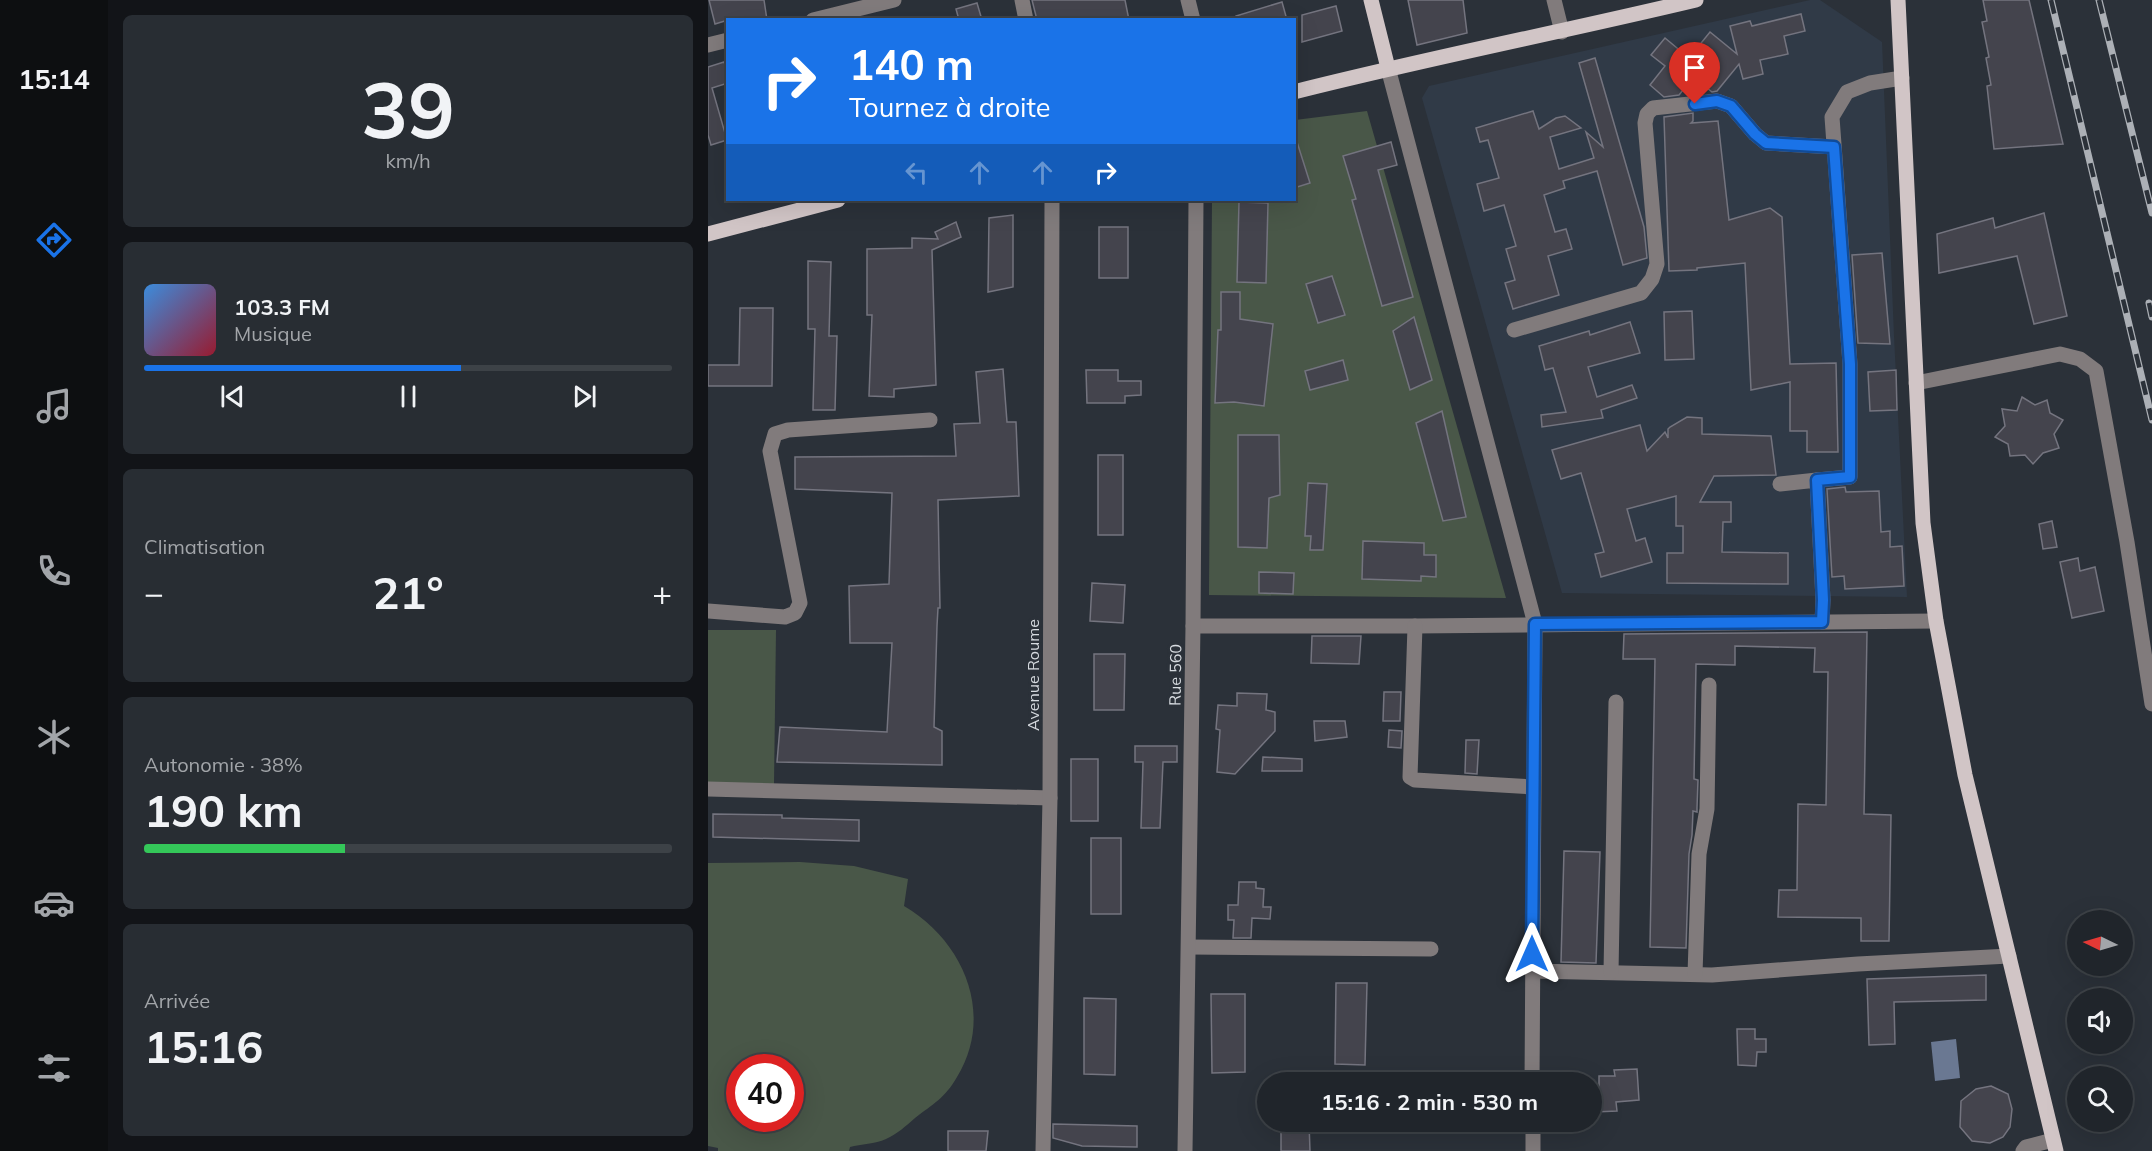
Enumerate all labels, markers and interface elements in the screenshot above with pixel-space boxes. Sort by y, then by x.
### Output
text: 140 m [849,38,974,91]
icon: right [750,42,828,120]
pin [1669,42,1720,104]
icon: arrive [1678,51,1711,84]
text: 39 [361,60,455,158]
text: 15:14 [18,62,90,96]
text: Tournez à droite [849,90,1050,124]
text: km/h [385,148,431,173]
icon: left [900,156,933,189]
icon: ahead [963,156,996,189]
icon: ahead [1026,156,1059,189]
icon: right [1089,156,1122,189]
icon: directions [33,219,75,261]
text: 103.3 FM [234,293,330,321]
text: Musique [234,321,312,346]
icon: previous [216,380,249,413]
icon: pause [392,380,425,413]
icon: next [568,380,601,413]
icon: music [33,385,75,427]
text: Climatisation [144,534,265,559]
icon: phone [33,550,75,592]
text: 21° [372,564,444,620]
text: − [144,572,164,613]
text: + [652,572,672,613]
street label: Avenue Roume [1023,619,1043,731]
street label: Rue 560 [1164,644,1186,706]
icon: climate [33,716,75,758]
text: Autonomie · 38% [144,752,303,777]
text: 190 km [144,782,303,838]
icon: car [33,882,75,924]
north arrow [2067,910,2133,976]
map controls [2067,910,2133,1132]
position arrow [1500,922,1564,986]
text: Arrivée [144,988,210,1013]
button: sound [2067,988,2133,1054]
text: 15:16 [144,1018,263,1074]
icon: filters [33,1047,75,1089]
speed limit sign: 40 [726,1054,804,1132]
button: search [2067,1066,2133,1132]
text: 15:16 · 2 min · 530 m [1321,1088,1538,1116]

